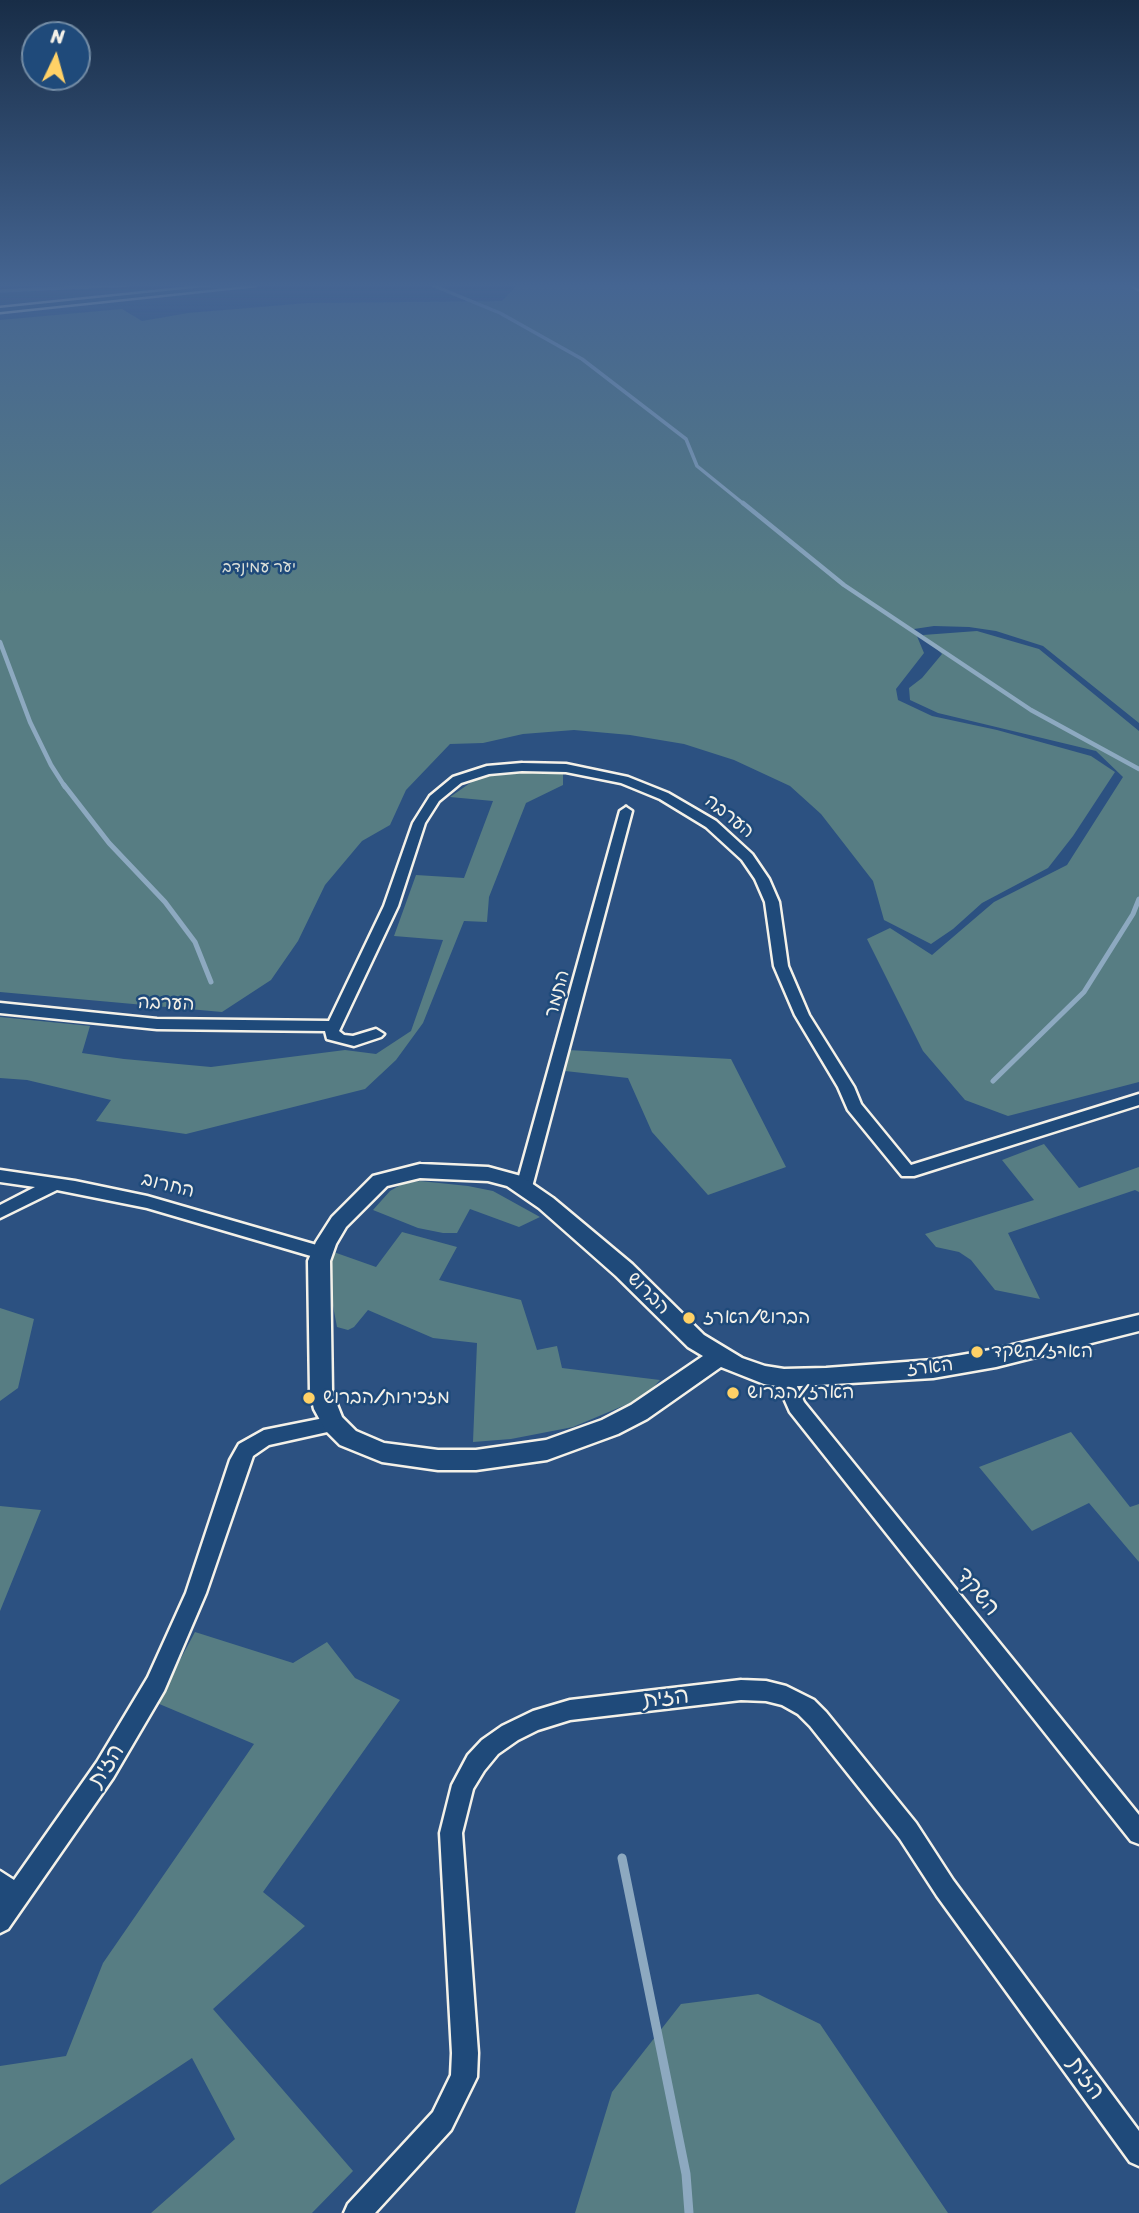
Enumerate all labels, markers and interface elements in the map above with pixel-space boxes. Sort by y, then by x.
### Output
text: N [50,20,66,54]
north arrow [21,21,91,91]
park label: יער עמינדב [222,558,296,578]
street label: הערבה [700,790,758,844]
street label: התמר [541,968,575,1020]
street label: הערבה [137,992,195,1016]
street label: החרוב [139,1168,197,1204]
street label: הברוש [622,1268,674,1320]
place label: הברוש/הארז [703,1307,811,1329]
marker: הברוש/הארז [681,1310,697,1326]
place label: הארז/השקד [991,1341,1093,1363]
marker: הארז/השקד [969,1344,985,1360]
street label: הארז [905,1354,955,1382]
place label: הארז/הברוש [747,1382,855,1404]
marker: הארז/הברוש [725,1385,741,1401]
place label: מזכירות/הברוש [323,1387,450,1409]
marker: מזכירות/הברוש [301,1390,317,1406]
street label: השקד [949,1562,1005,1622]
street label: הזית [641,1683,691,1715]
street label: הזית [83,1739,131,1793]
street label: הזית [1060,2052,1110,2106]

